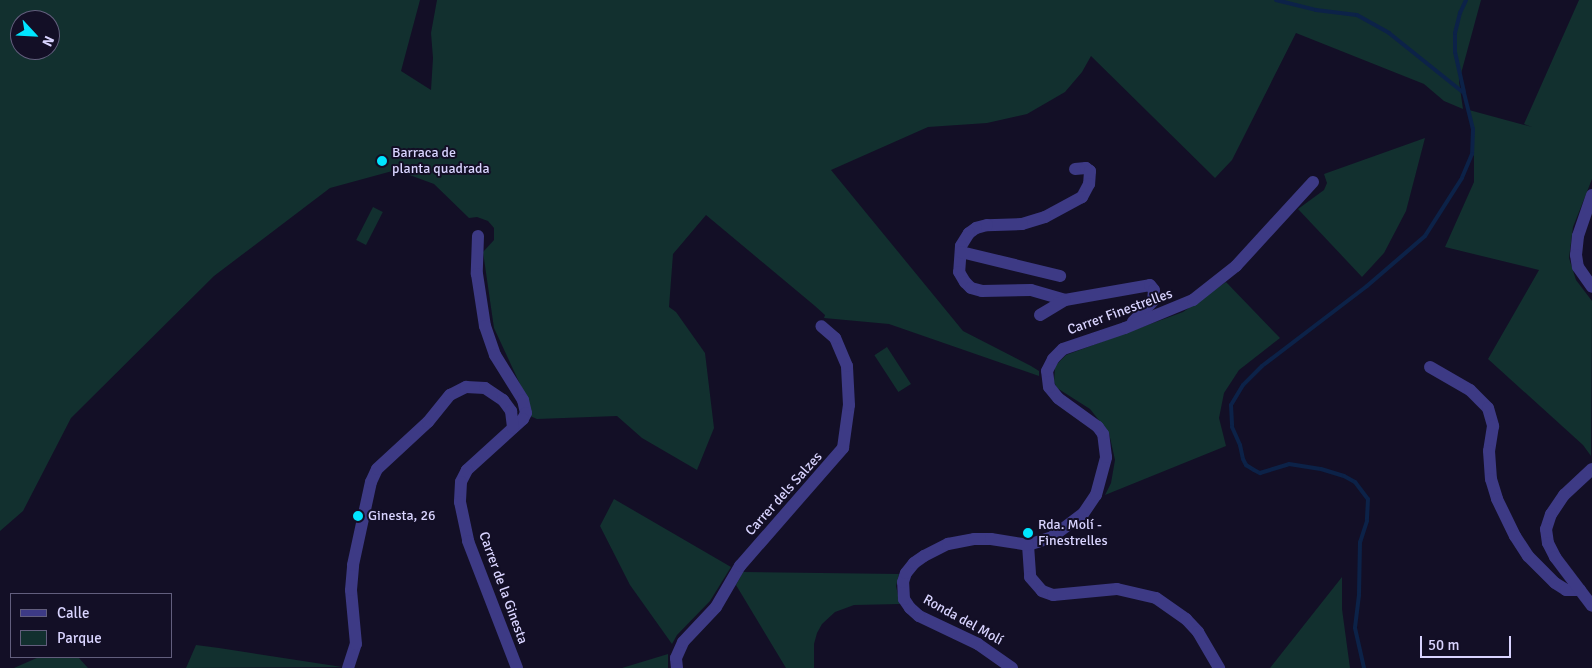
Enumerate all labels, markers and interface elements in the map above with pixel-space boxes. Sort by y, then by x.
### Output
north arrow [10,10,60,60]
text: N [38,33,58,49]
place label: Barraca de planta quadrada [392,145,490,178]
marker: Barraca de planta quadrada [376,155,388,167]
street label: Carrer Finestrelles [1065,285,1175,339]
street label: Carrer dels Salzes [742,449,826,539]
place label: Ginesta, 26 [368,508,436,524]
marker: Ginesta, 26 [352,510,364,522]
place label: Rda. Molí - Finestrelles [1038,517,1108,550]
marker: Rda. Molí - Finestrelles [1022,527,1034,539]
street label: Carrer de la Ginesta [475,530,531,646]
street label: Ronda del Molí [920,591,1006,649]
legend [10,593,172,658]
text: Calle [57,604,90,622]
scale bar [1422,626,1513,658]
text: Parque [57,629,102,647]
text: 50 m [1428,636,1459,654]

